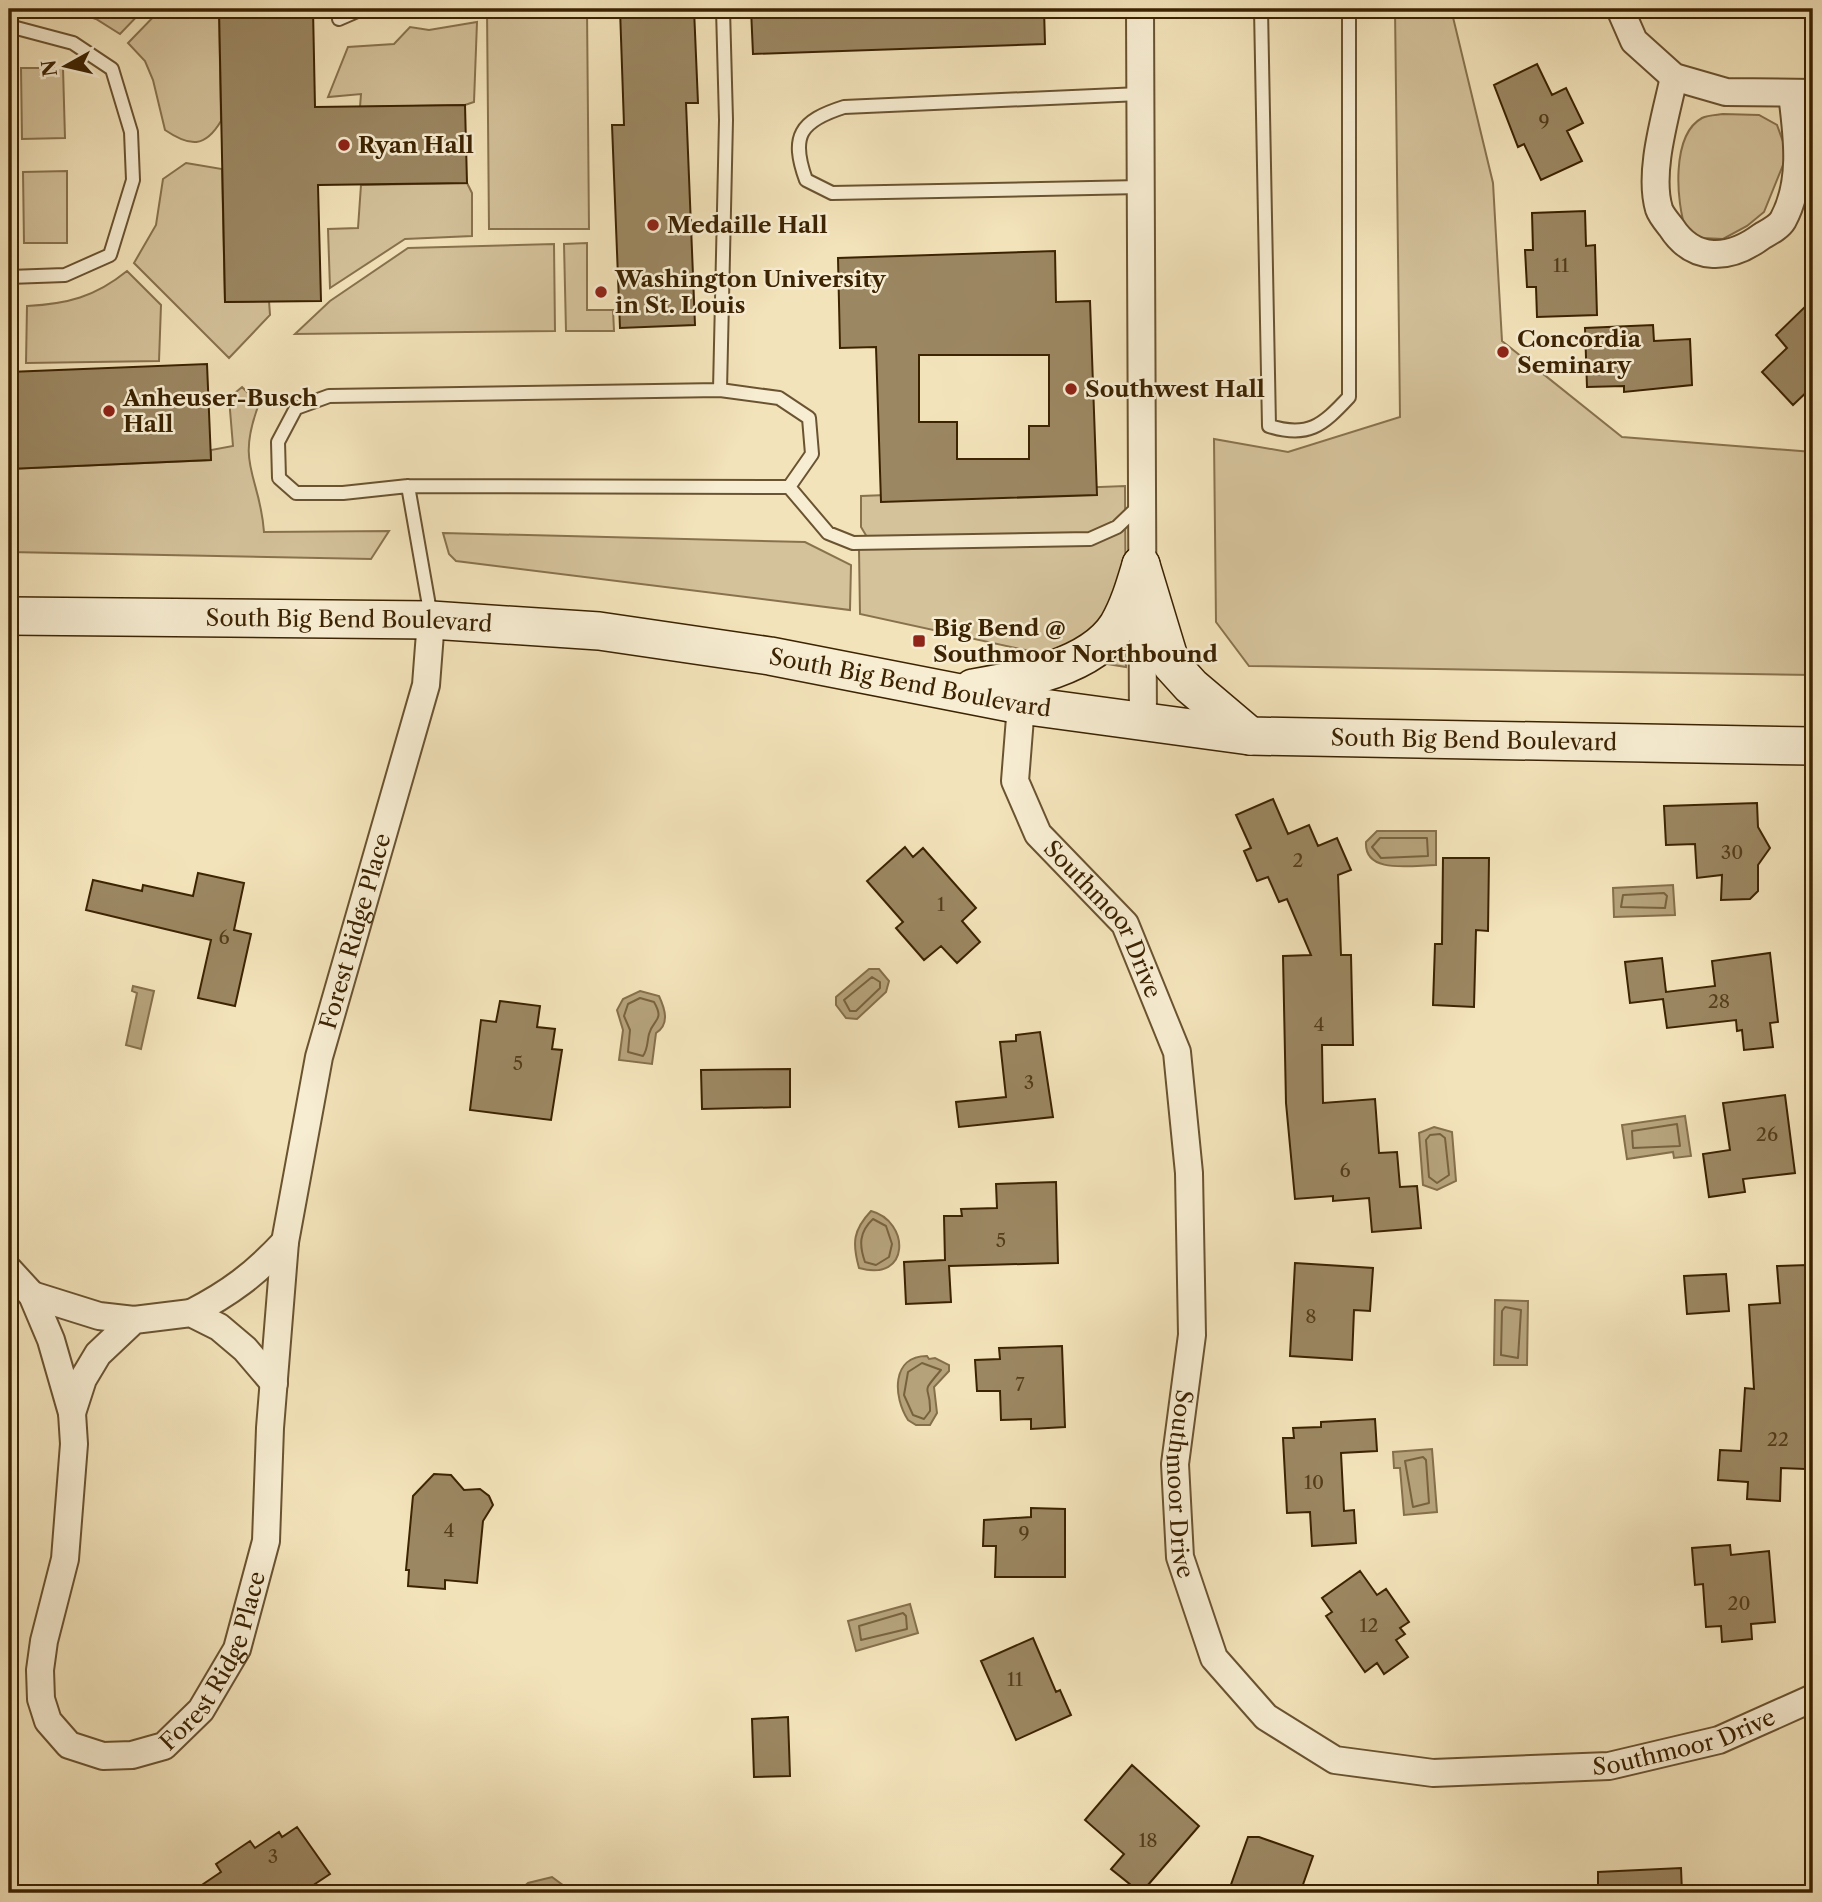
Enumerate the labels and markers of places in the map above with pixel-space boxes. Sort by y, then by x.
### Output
place label: Ryan Hall [358,131,474,159]
marker: Ryan Hall [336,137,352,153]
place label: Medaille Hall [667,211,828,239]
marker: Medaille Hall [645,217,661,233]
place label: Washington University in St. Louis [614,265,886,319]
marker: Washington University in St. Louis [593,284,609,300]
place label: Concordia Seminary [1517,325,1642,379]
marker: Concordia Seminary [1495,344,1511,360]
place label: Southwest Hall [1085,375,1265,403]
marker: Southwest Hall [1063,381,1079,397]
place label: Anheuser-Busch Hall [122,384,318,438]
marker: Anheuser-Busch Hall [101,403,117,419]
place label: Big Bend @ Southmoor Northbound [933,614,1218,668]
marker: Big Bend @ Southmoor Northbound [911,633,927,649]

